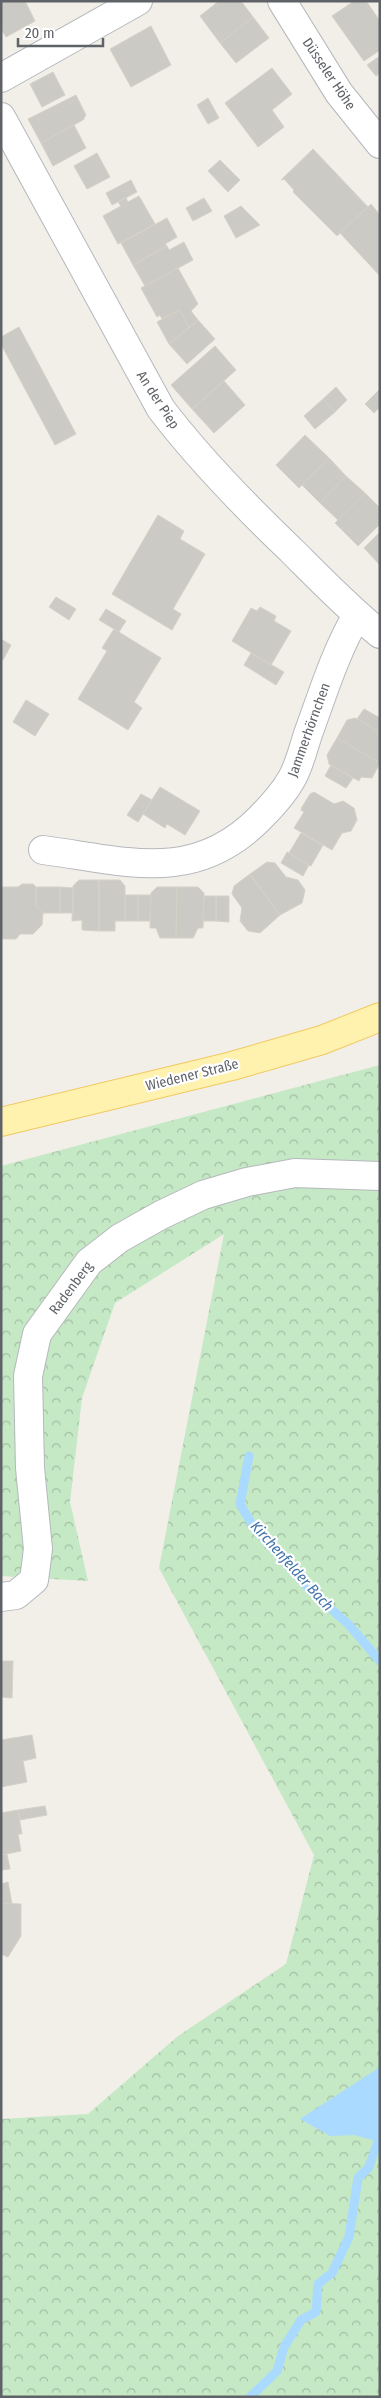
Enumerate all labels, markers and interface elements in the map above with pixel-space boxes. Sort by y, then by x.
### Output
scale bar [18,15,102,47]
text: 20 m [25,24,55,42]
street label: Düsseler Höhe [299,35,359,113]
street label: An der Piep [133,368,183,432]
street label: Jammerhörnchen [284,681,334,779]
street label: Wiedener Straße [144,1055,240,1095]
street label: Radenberg [46,1258,97,1318]
water label: Kirchenfelder Bach [247,1517,337,1615]

